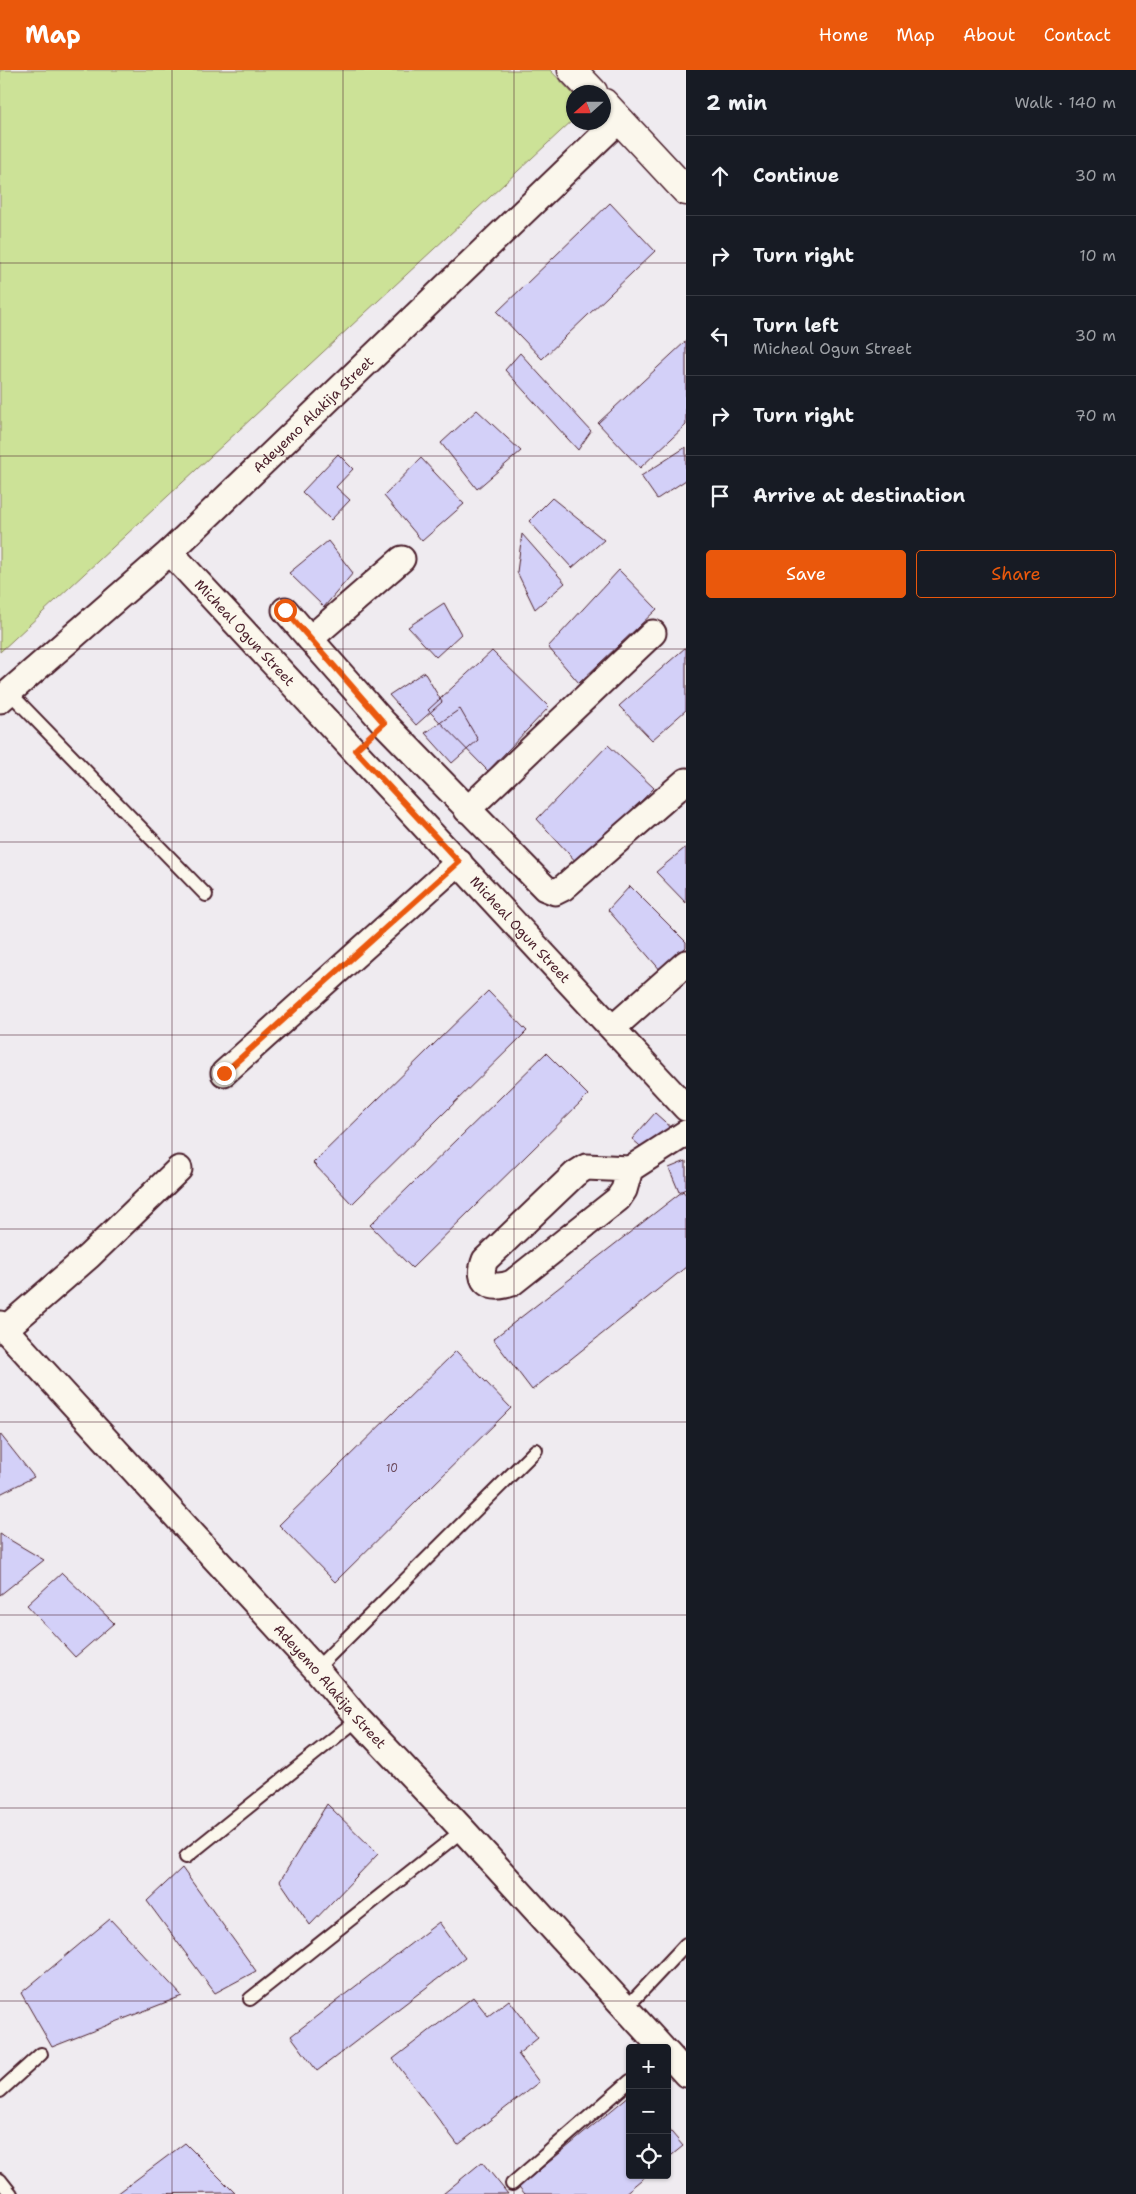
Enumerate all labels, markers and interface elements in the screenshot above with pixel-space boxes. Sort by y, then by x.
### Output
text: Map [25,19,81,51]
text: Home [819,23,868,47]
text: Map [896,23,935,47]
text: About [963,23,1016,47]
text: Contact [1044,23,1111,47]
north arrow [566,85,611,130]
text: 2 min [706,89,767,117]
text: Walk · 140 m [1014,92,1116,113]
icon: ahead [706,162,734,190]
text: Continue [753,163,839,188]
text: 30 m [1075,165,1116,186]
icon: right [706,242,734,270]
text: Turn right [753,243,854,268]
text: 10 m [1079,245,1116,266]
text: Turn left [753,313,839,338]
icon: left [706,322,734,350]
text: 30 m [1075,325,1116,346]
text: Micheal Ogun Street [753,338,912,359]
street label: Adeyemo Alakija Street [249,352,377,477]
icon: right [706,402,734,430]
text: Turn right [753,403,854,428]
text: 70 m [1075,405,1116,426]
icon: arrive [706,482,734,510]
text: Arrive at destination [753,483,965,508]
button: Save [706,550,906,598]
button: Share [916,550,1116,598]
street label: Micheal Ogun Street [191,575,299,690]
route start [274,599,297,622]
street label: Micheal Ogun Street [466,872,574,987]
route end [213,1062,236,1085]
house number: 10 [386,1461,398,1476]
street label: Adeyemo Alakija Street [270,1620,390,1752]
map controls [626,2044,671,2179]
button: + [626,2044,671,2089]
button: − [626,2089,671,2134]
button: locate [626,2134,671,2179]

